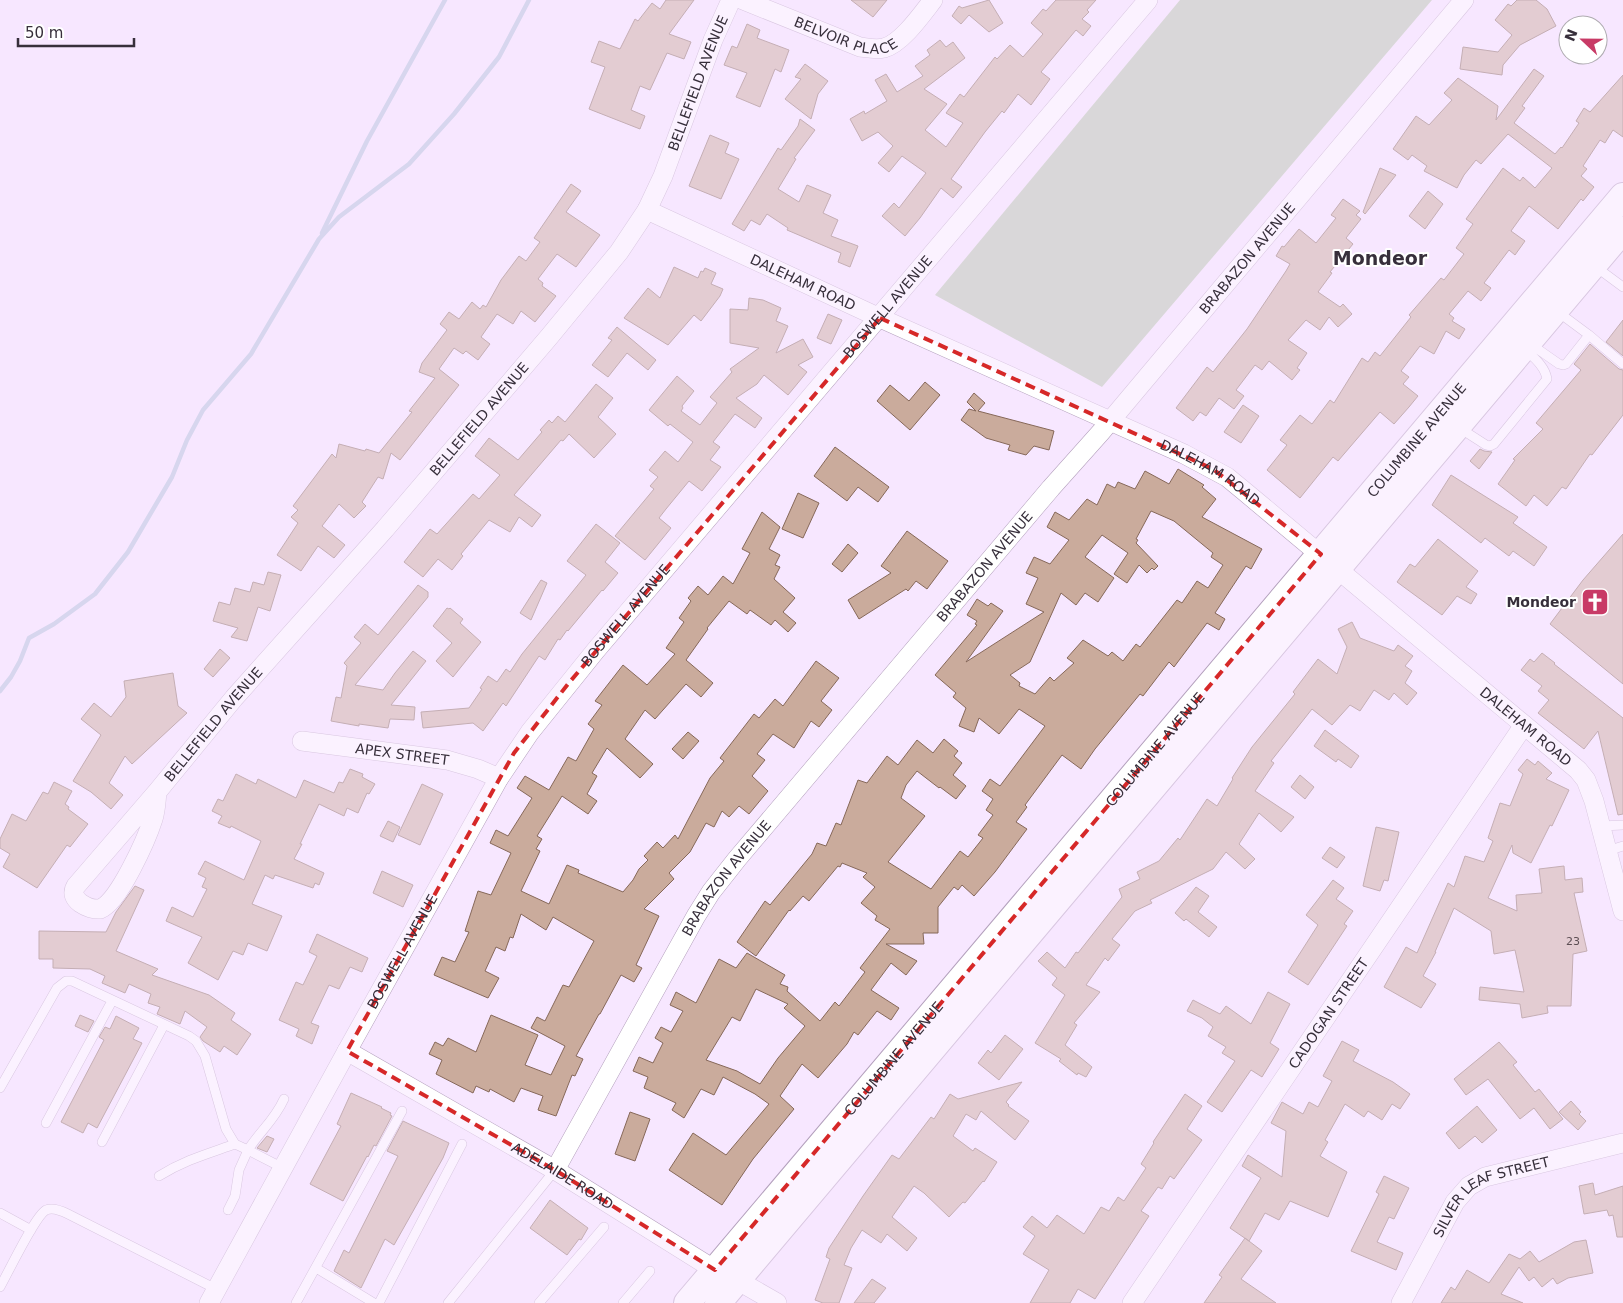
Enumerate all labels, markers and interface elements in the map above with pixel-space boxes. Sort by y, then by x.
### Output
street label: BELLEFIELD AVENUE [665,13,731,153]
street label: BELVOIR PLACE [792,13,900,57]
scale bar [18,15,134,47]
north arrow [1558,15,1608,65]
text: 50 m [25,24,63,42]
text: N [1561,27,1581,44]
street label: BRABAZON AVENUE [1196,199,1298,317]
district label: Mondeor [1333,247,1428,269]
street label: DALEHAM ROAD [748,251,858,314]
street label: BOSWELL AVENUE [840,252,935,361]
street label: BELLEFIELD AVENUE [426,359,532,479]
street label: COLUMBINE AVENUE [1364,380,1469,500]
street label: DALEHAM ROAD [1158,436,1263,509]
street label: BRABAZON AVENUE [933,508,1036,625]
street label: BOSWELL AVENUE [578,561,673,670]
church icon: Mondeor [1580,587,1610,617]
place label: Mondeor [1506,594,1576,610]
street label: BELLEFIELD AVENUE [161,664,266,785]
street label: DALEHAM ROAD [1477,684,1575,769]
street label: COLUMBINE AVENUE [1102,689,1208,810]
street label: APEX STREET [354,740,450,768]
street label: BRABAZON AVENUE [679,817,774,939]
street label: BOSWELL AVENUE [364,892,441,1012]
house number: 23 [1566,935,1580,948]
street label: CADOGAN STREET [1285,955,1372,1072]
street label: COLUMBINE AVENUE [841,998,946,1119]
street label: ADELAIDE ROAD [509,1139,616,1212]
street label: SILVER LEAF STREET [1430,1153,1551,1240]

